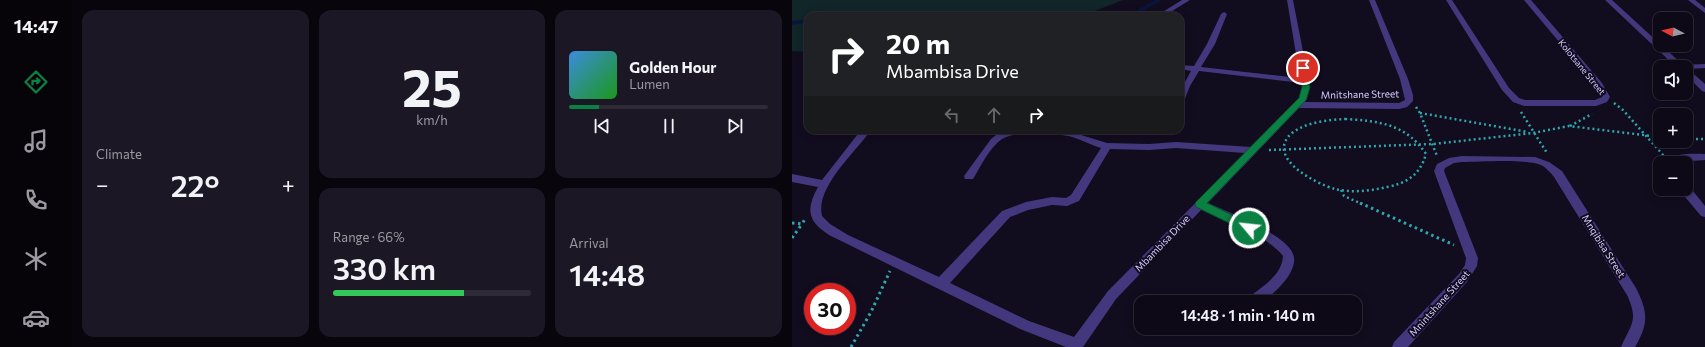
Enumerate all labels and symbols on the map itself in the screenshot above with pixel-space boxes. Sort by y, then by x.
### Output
north arrow [1653,12,1693,52]
street label: Kolotsane Street [1556,37,1608,97]
pin [1286,51,1320,85]
street label: Mnitshane Street [1321,87,1399,101]
position arrow [1228,207,1270,249]
street label: Mbambisa Drive [1132,212,1192,274]
street label: Mnqibisa Street [1580,212,1628,280]
street label: Mnintshane Street [1406,268,1472,338]
speed limit sign: 30 [804,283,856,335]

